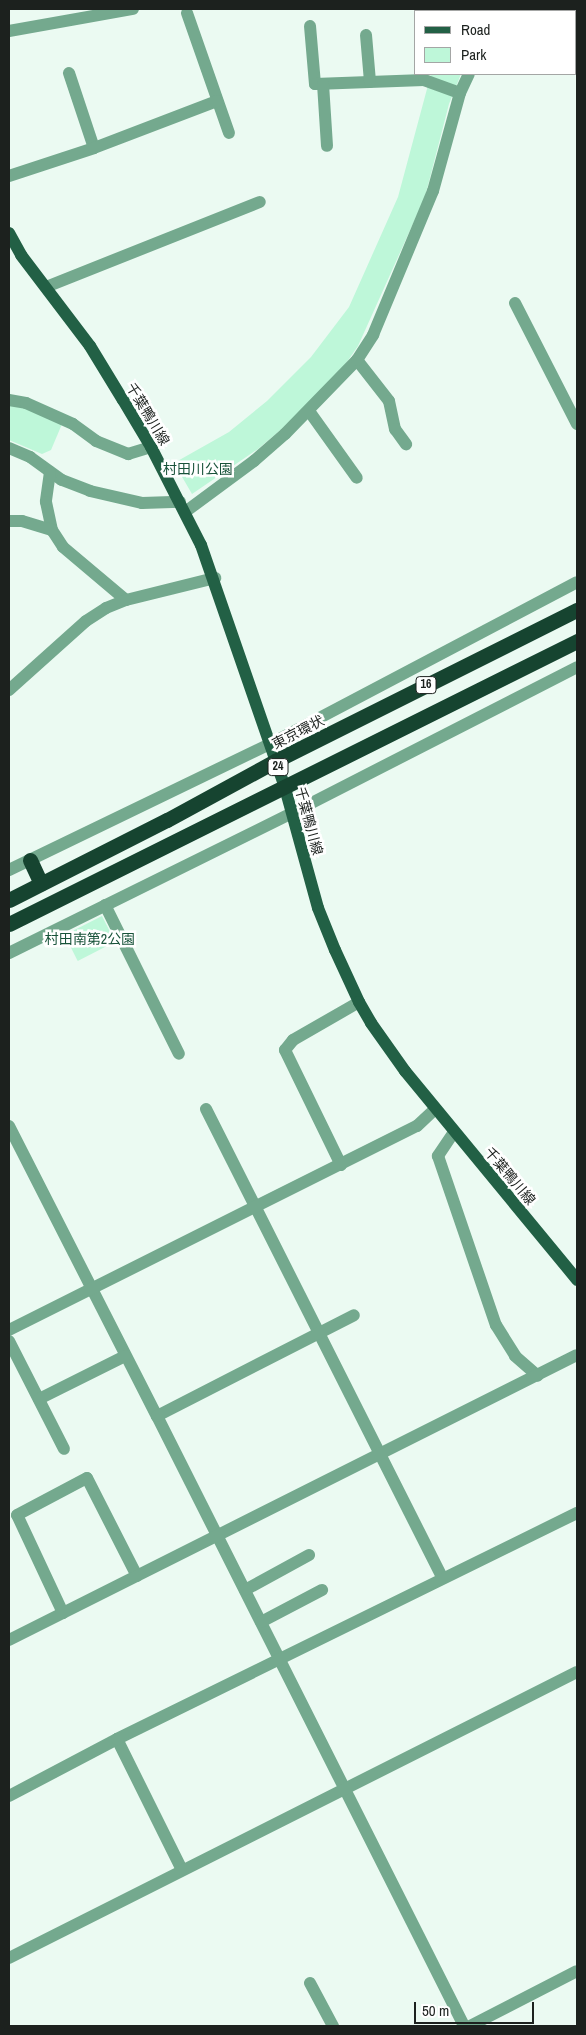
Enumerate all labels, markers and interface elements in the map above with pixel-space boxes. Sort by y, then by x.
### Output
legend [414,10,576,75]
text: Road [461,19,490,40]
text: Park [461,44,486,65]
street label: 千葉鴨川線 [123,380,173,448]
park label: 村田川公園 [163,461,233,477]
road number: 16 [415,676,437,694]
street label: 東京環状 [269,712,327,752]
road number: 24 [267,758,289,776]
street label: 千葉鴨川線 [292,785,326,857]
park label: 村田南第2公園 [45,931,135,947]
street label: 千葉鴨川線 [481,1144,539,1208]
scale bar [416,1992,536,2024]
text: 50 m [422,2000,449,2021]

